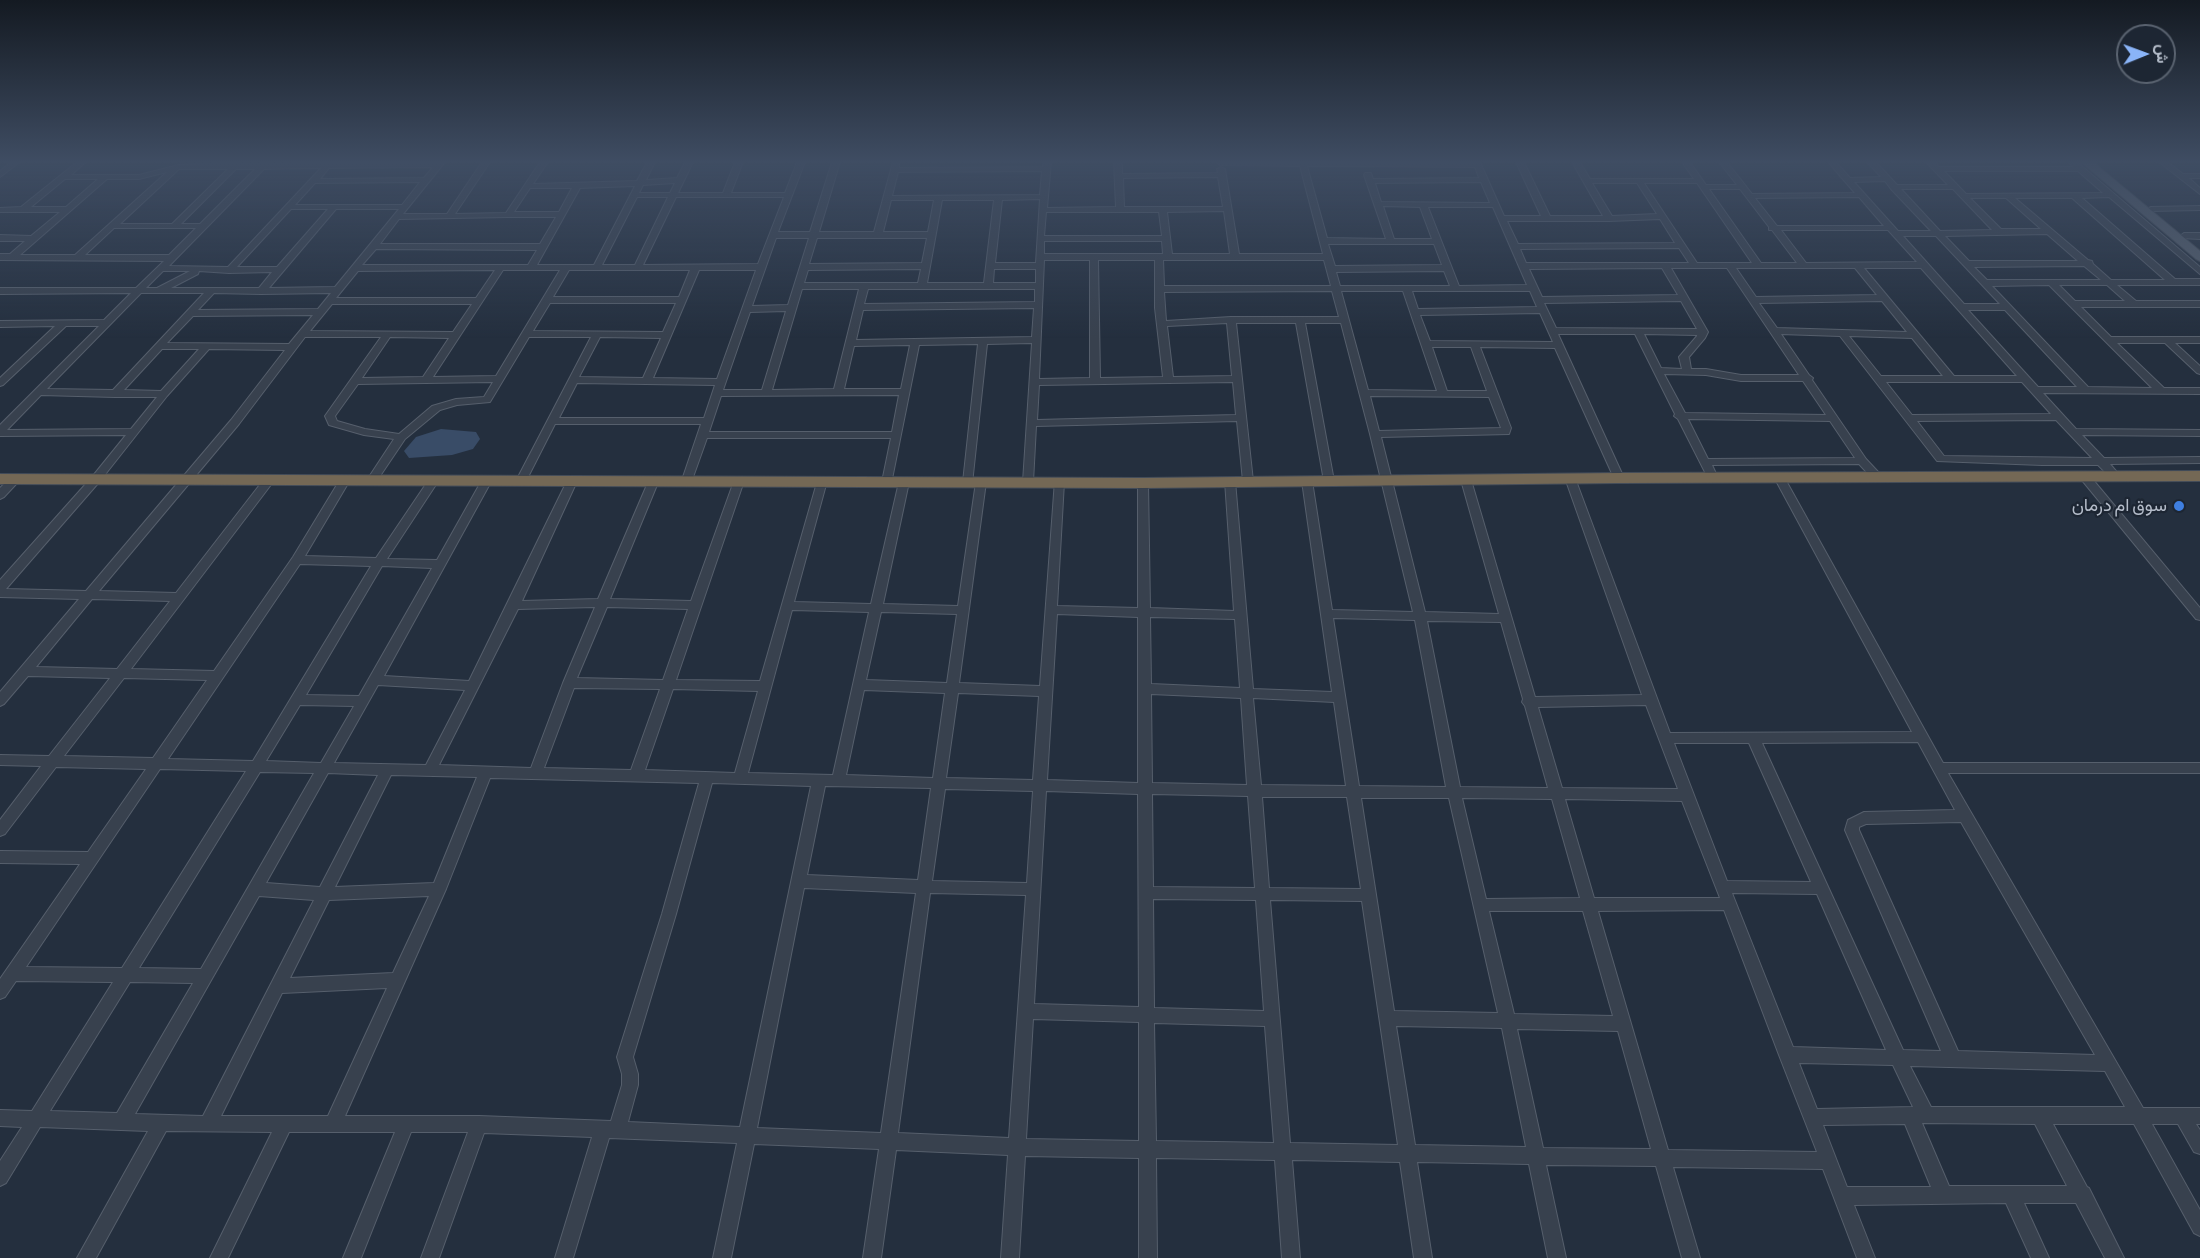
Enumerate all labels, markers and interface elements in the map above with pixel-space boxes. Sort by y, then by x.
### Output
north arrow [2116,24,2176,84]
text: ش [2154,44,2170,63]
place label: سوق ام درمان [2072,495,2167,517]
marker: سوق ام درمان [2172,499,2186,513]

